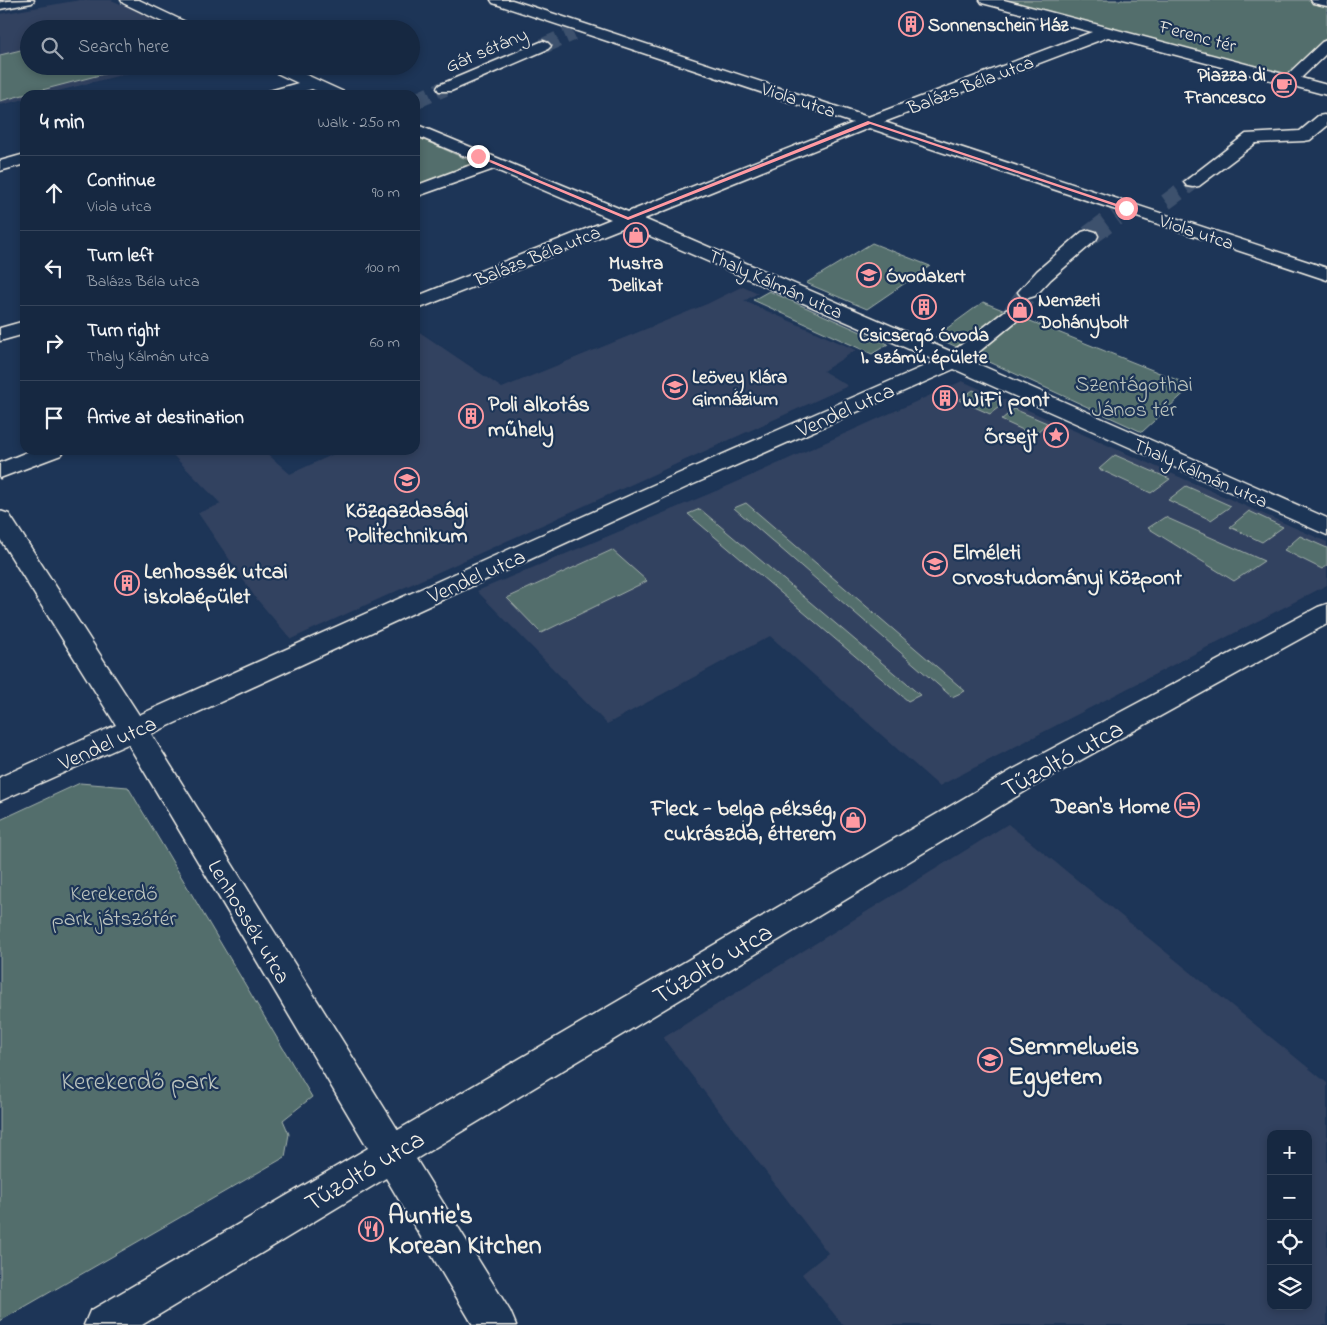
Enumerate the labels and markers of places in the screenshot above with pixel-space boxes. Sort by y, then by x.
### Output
building icon: Sonnenschein Ház [898,11,924,37]
place label: Sonnenschein Ház [928,13,1070,40]
place label: Piazza di Francesco [1184,63,1266,112]
cafe icon: Piazza di Francesco [1271,72,1297,98]
shop icon: Mustra Delikat [623,222,649,248]
place label: Mustra Delikat [608,251,664,300]
school or university icon: Óvodakert [856,262,882,288]
place label: Óvodakert [886,264,966,291]
place label: Nemzeti Dohánybolt [1037,288,1129,339]
building icon: Csicsergő Óvoda I. számú épülete [911,294,937,320]
shop icon: Nemzeti Dohánybolt [1007,297,1033,323]
place label: Csicsergő Óvoda I. számú épülete [859,323,989,372]
place label: Leövey Klára Gimnázium [692,365,787,414]
school or university icon: Leövey Klára Gimnázium [662,374,688,400]
building icon: WiFi pont [932,385,958,411]
place label: WiFi pont [962,385,1050,417]
place label: Poli alkotás műhely [488,390,590,448]
building icon: Poli alkotás műhely [458,403,484,429]
place label: Őrsejt [984,422,1039,454]
place icon: Őrsejt [1043,422,1069,448]
school or university icon: Közgazdasági Politechnikum [394,467,420,493]
place label: Közgazdasági Politechnikum [346,496,468,553]
place label: Elméleti Orvostudományi Központ [952,538,1182,596]
school or university icon: Elméleti Orvostudományi Központ [922,551,948,577]
place label: Lenhossék utcai iskolaépület [144,557,288,614]
building icon: Lenhossék utcai iskolaépület [114,570,140,596]
place label: Dean's Home [1050,792,1171,824]
hotel icon: Dean's Home [1174,792,1200,818]
place label: Fleck - belga pékség, cukrászda, étterem [650,794,836,851]
shop icon: Fleck - belga pékség, cukrászda, étterem [840,807,866,833]
place label: Semmelweis Egyetem [1008,1029,1139,1098]
school or university icon: Semmelweis Egyetem [977,1047,1003,1073]
place label: Auntie's Korean Kitchen [388,1198,542,1266]
restaurant icon: Auntie's Korean Kitchen [358,1216,384,1242]

